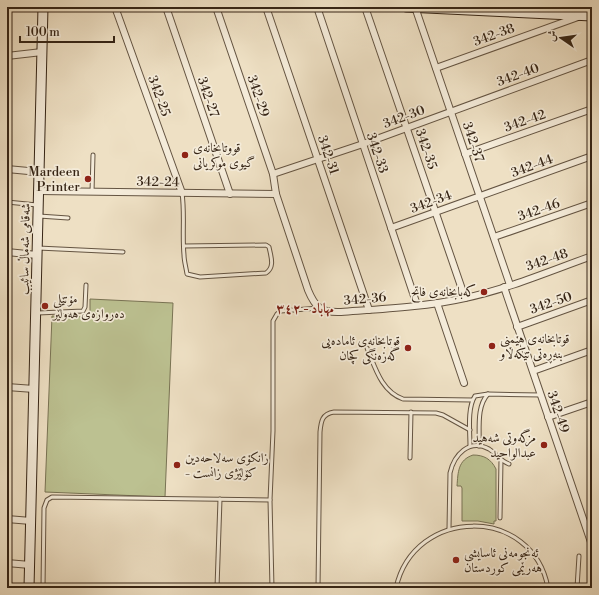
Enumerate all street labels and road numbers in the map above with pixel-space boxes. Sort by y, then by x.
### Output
street label: 342-38 [471,20,517,50]
street label: 342-40 [495,60,542,90]
street label: 342-25 [144,73,174,119]
street label: 342-29 [243,73,273,119]
street label: 342-27 [194,75,222,120]
street label: 342-30 [381,102,428,132]
street label: 342-42 [502,106,548,136]
street label: 342-37 [459,120,487,164]
street label: 342-35 [412,127,440,171]
street label: 342-33 [363,131,391,175]
street label: 342-31 [314,133,342,177]
street label: 342-44 [509,151,555,181]
street label: 342-24 [136,174,180,190]
street label: 342-34 [408,187,454,217]
street label: 342-46 [516,195,562,225]
street label: شەقامی شەماڵ سائیب [16,203,35,295]
street label: 342-48 [524,245,570,275]
street label: 342-50 [528,288,575,318]
street label: 342-36 [343,289,387,309]
street label: 342-49 [543,389,573,435]

